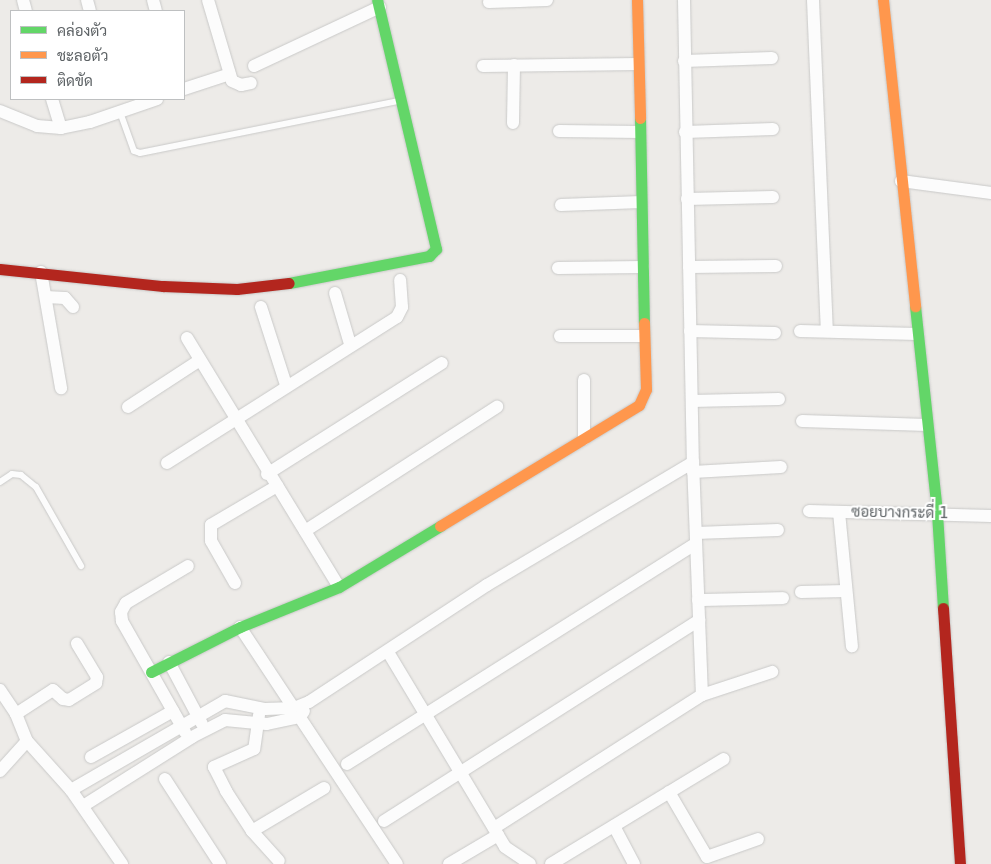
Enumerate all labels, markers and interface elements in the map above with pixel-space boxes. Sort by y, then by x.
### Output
legend [10,10,185,100]
text: คล่องตัว [57,22,107,40]
text: ชะลอตัว [57,47,108,65]
text: ติดขัด [57,72,93,90]
street label: ซอยบางกระดี่ 1 [851,503,949,523]

